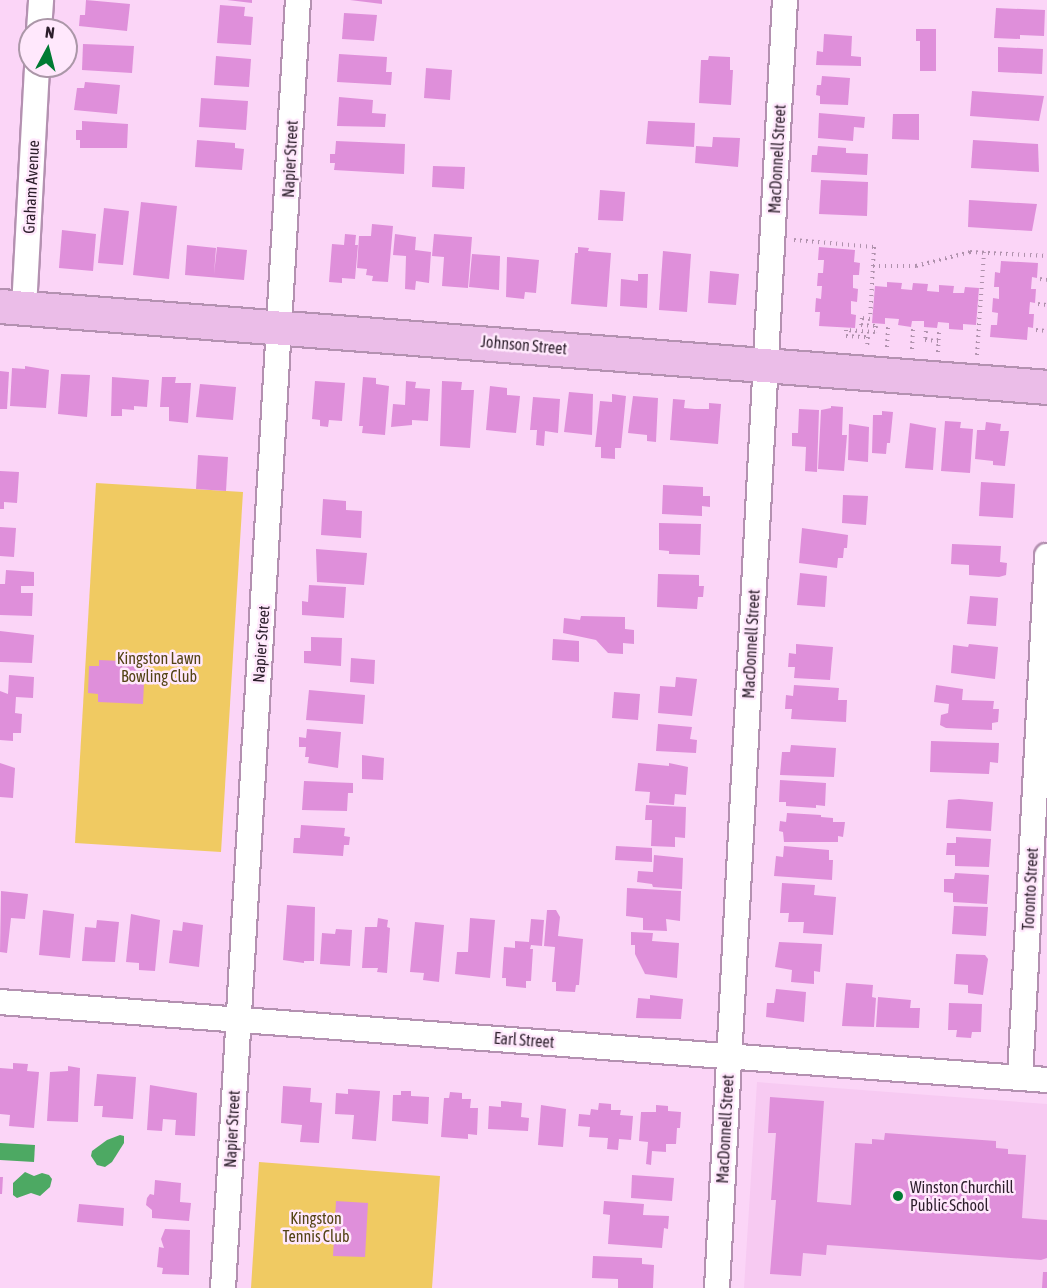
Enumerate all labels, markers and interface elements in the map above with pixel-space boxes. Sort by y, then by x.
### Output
north arrow [18,18,78,78]
text: N [44,23,56,42]
street label: MacDonnell Street [765,104,789,214]
street label: Napier Street [278,120,302,198]
street label: Graham Avenue [19,140,43,234]
street label: Johnson Street [480,332,568,358]
street label: MacDonnell Street [739,589,763,699]
street label: Napier Street [249,605,273,683]
park label: Kingston Lawn Bowling Club [117,648,201,686]
street label: Toronto Street [1018,847,1042,931]
street label: Earl Street [493,1028,555,1052]
street label: MacDonnell Street [713,1074,737,1184]
street label: Napier Street [220,1090,244,1168]
place label: Winston Churchill Public School [910,1177,1014,1215]
marker: Winston Churchill Public School [891,1189,905,1203]
park label: Kingston Tennis Club [282,1208,350,1246]

